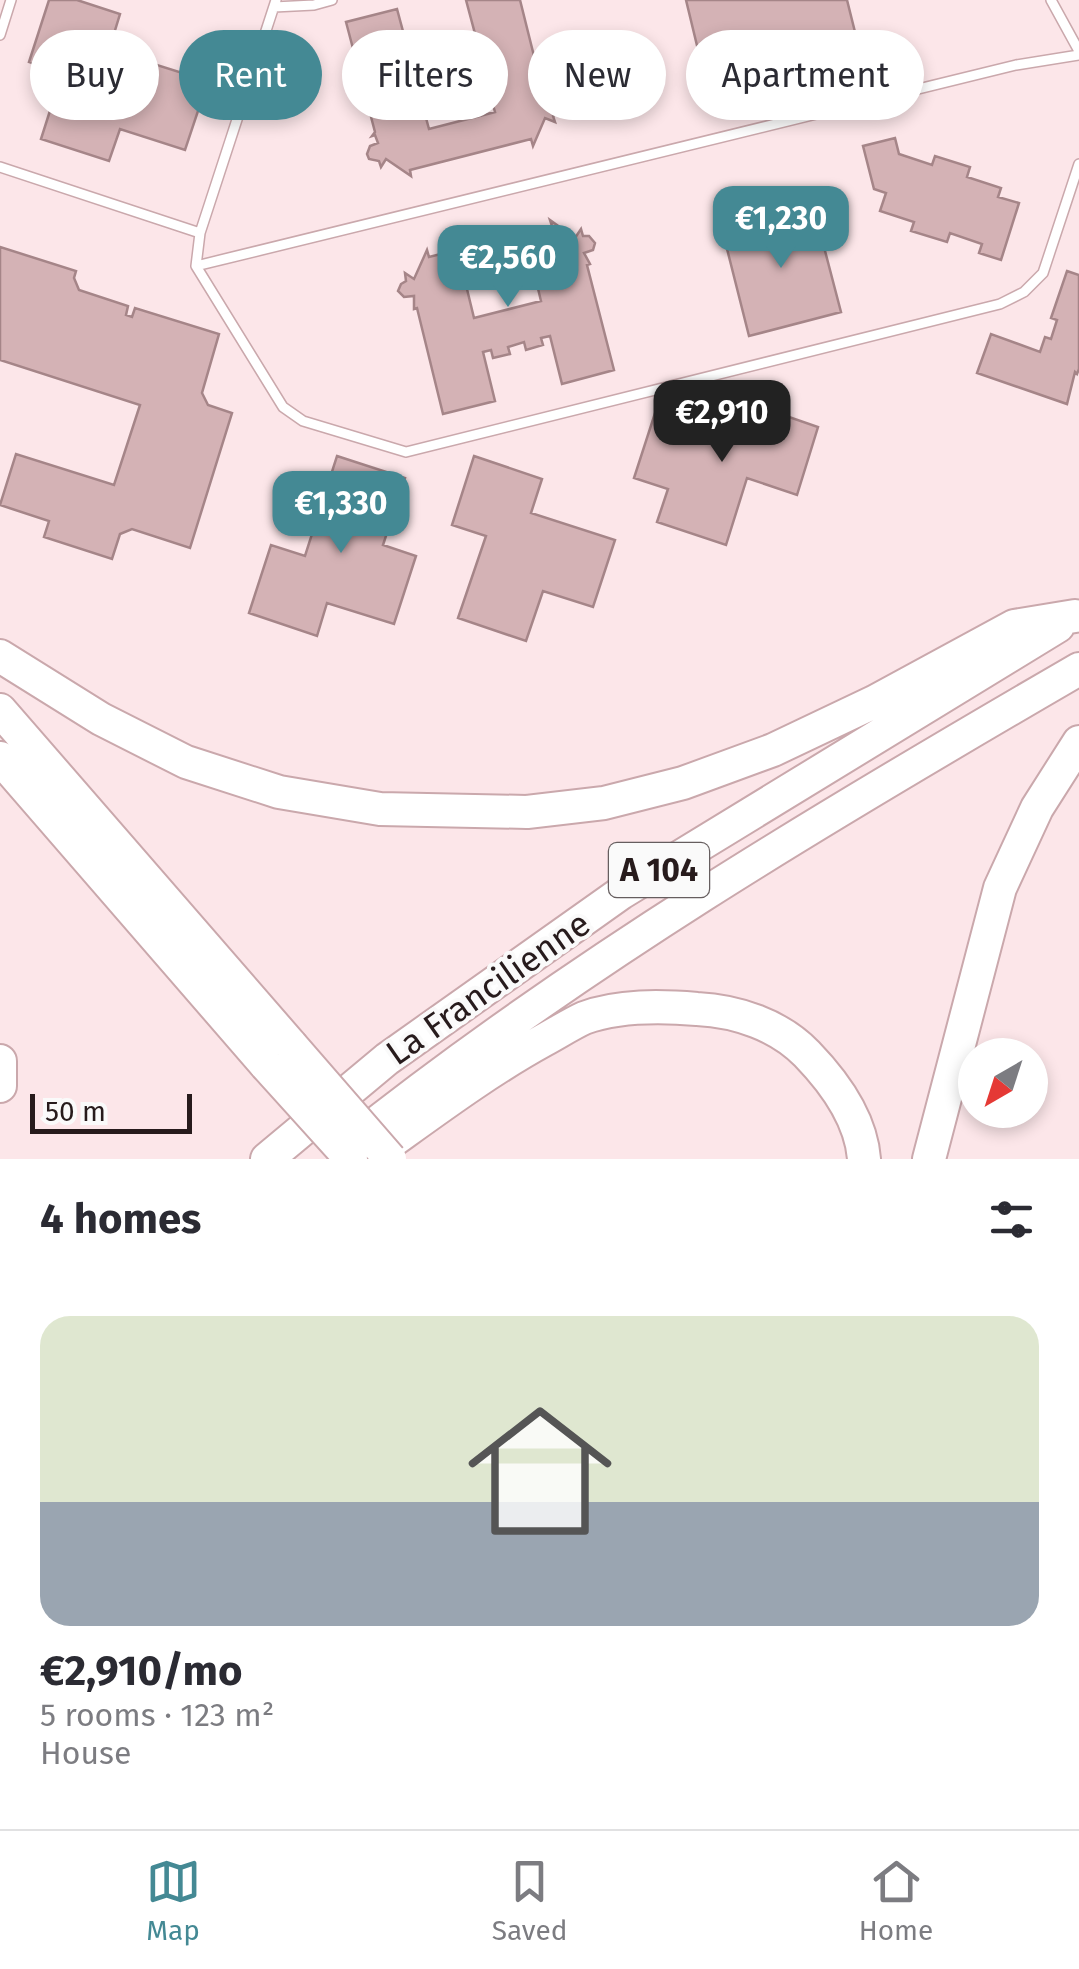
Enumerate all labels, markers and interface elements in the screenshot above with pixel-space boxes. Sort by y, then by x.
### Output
chip: Buy [30,30,159,120]
chip: Rent [179,30,322,120]
chip: Filters [342,30,508,120]
chip: New [528,30,666,120]
chip: Apartment [686,30,924,120]
pin: €1,230 [700,186,862,271]
text: €1,230 [735,199,827,237]
pin: €2,560 [427,225,589,310]
text: €2,560 [459,238,557,276]
pin: €2,910 [641,380,803,465]
text: €2,910 [676,393,768,431]
pin: €1,330 [260,471,422,556]
text: €1,330 [295,484,388,522]
road number: A 104 [609,843,709,897]
street label: La Francilienne [378,902,598,1074]
north arrow [958,1038,1048,1128]
map controls [958,1038,1048,1128]
scale bar [30,1089,192,1134]
text: 50 m [45,1095,106,1128]
icon: filters [984,1192,1039,1247]
text: 4 homes [40,1194,201,1244]
icon: home [450,1381,630,1561]
text: €2,910/mo [40,1646,243,1696]
text: 5 rooms · 123 m² [40,1696,274,1734]
text: House [40,1734,131,1772]
tab: Map [146,1854,201,1947]
tab: Saved [492,1854,568,1947]
tab: Home [859,1854,933,1947]

